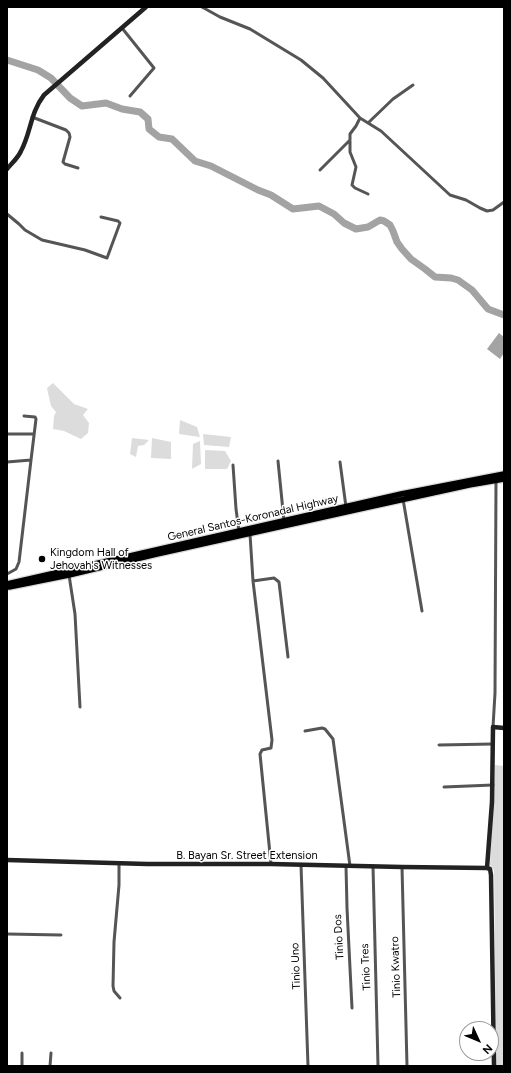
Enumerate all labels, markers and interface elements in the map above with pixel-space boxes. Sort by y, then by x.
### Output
street label: General Santos-Koronadal Highway [166,492,340,544]
place label: Kingdom Hall of Jehovah's Witnesses [50,546,152,572]
marker: Kingdom Hall of Jehovah's Witnesses [37,554,47,564]
street label: B. Bayan Sr. Street Extension [176,849,318,863]
street label: Tinio Dos [331,914,347,960]
street label: Tinio Kwatro [388,936,404,998]
street label: Tinio Uno [289,942,303,990]
street label: Tinio Tres [358,943,374,991]
north arrow [459,1021,499,1061]
text: N [480,1041,495,1057]

